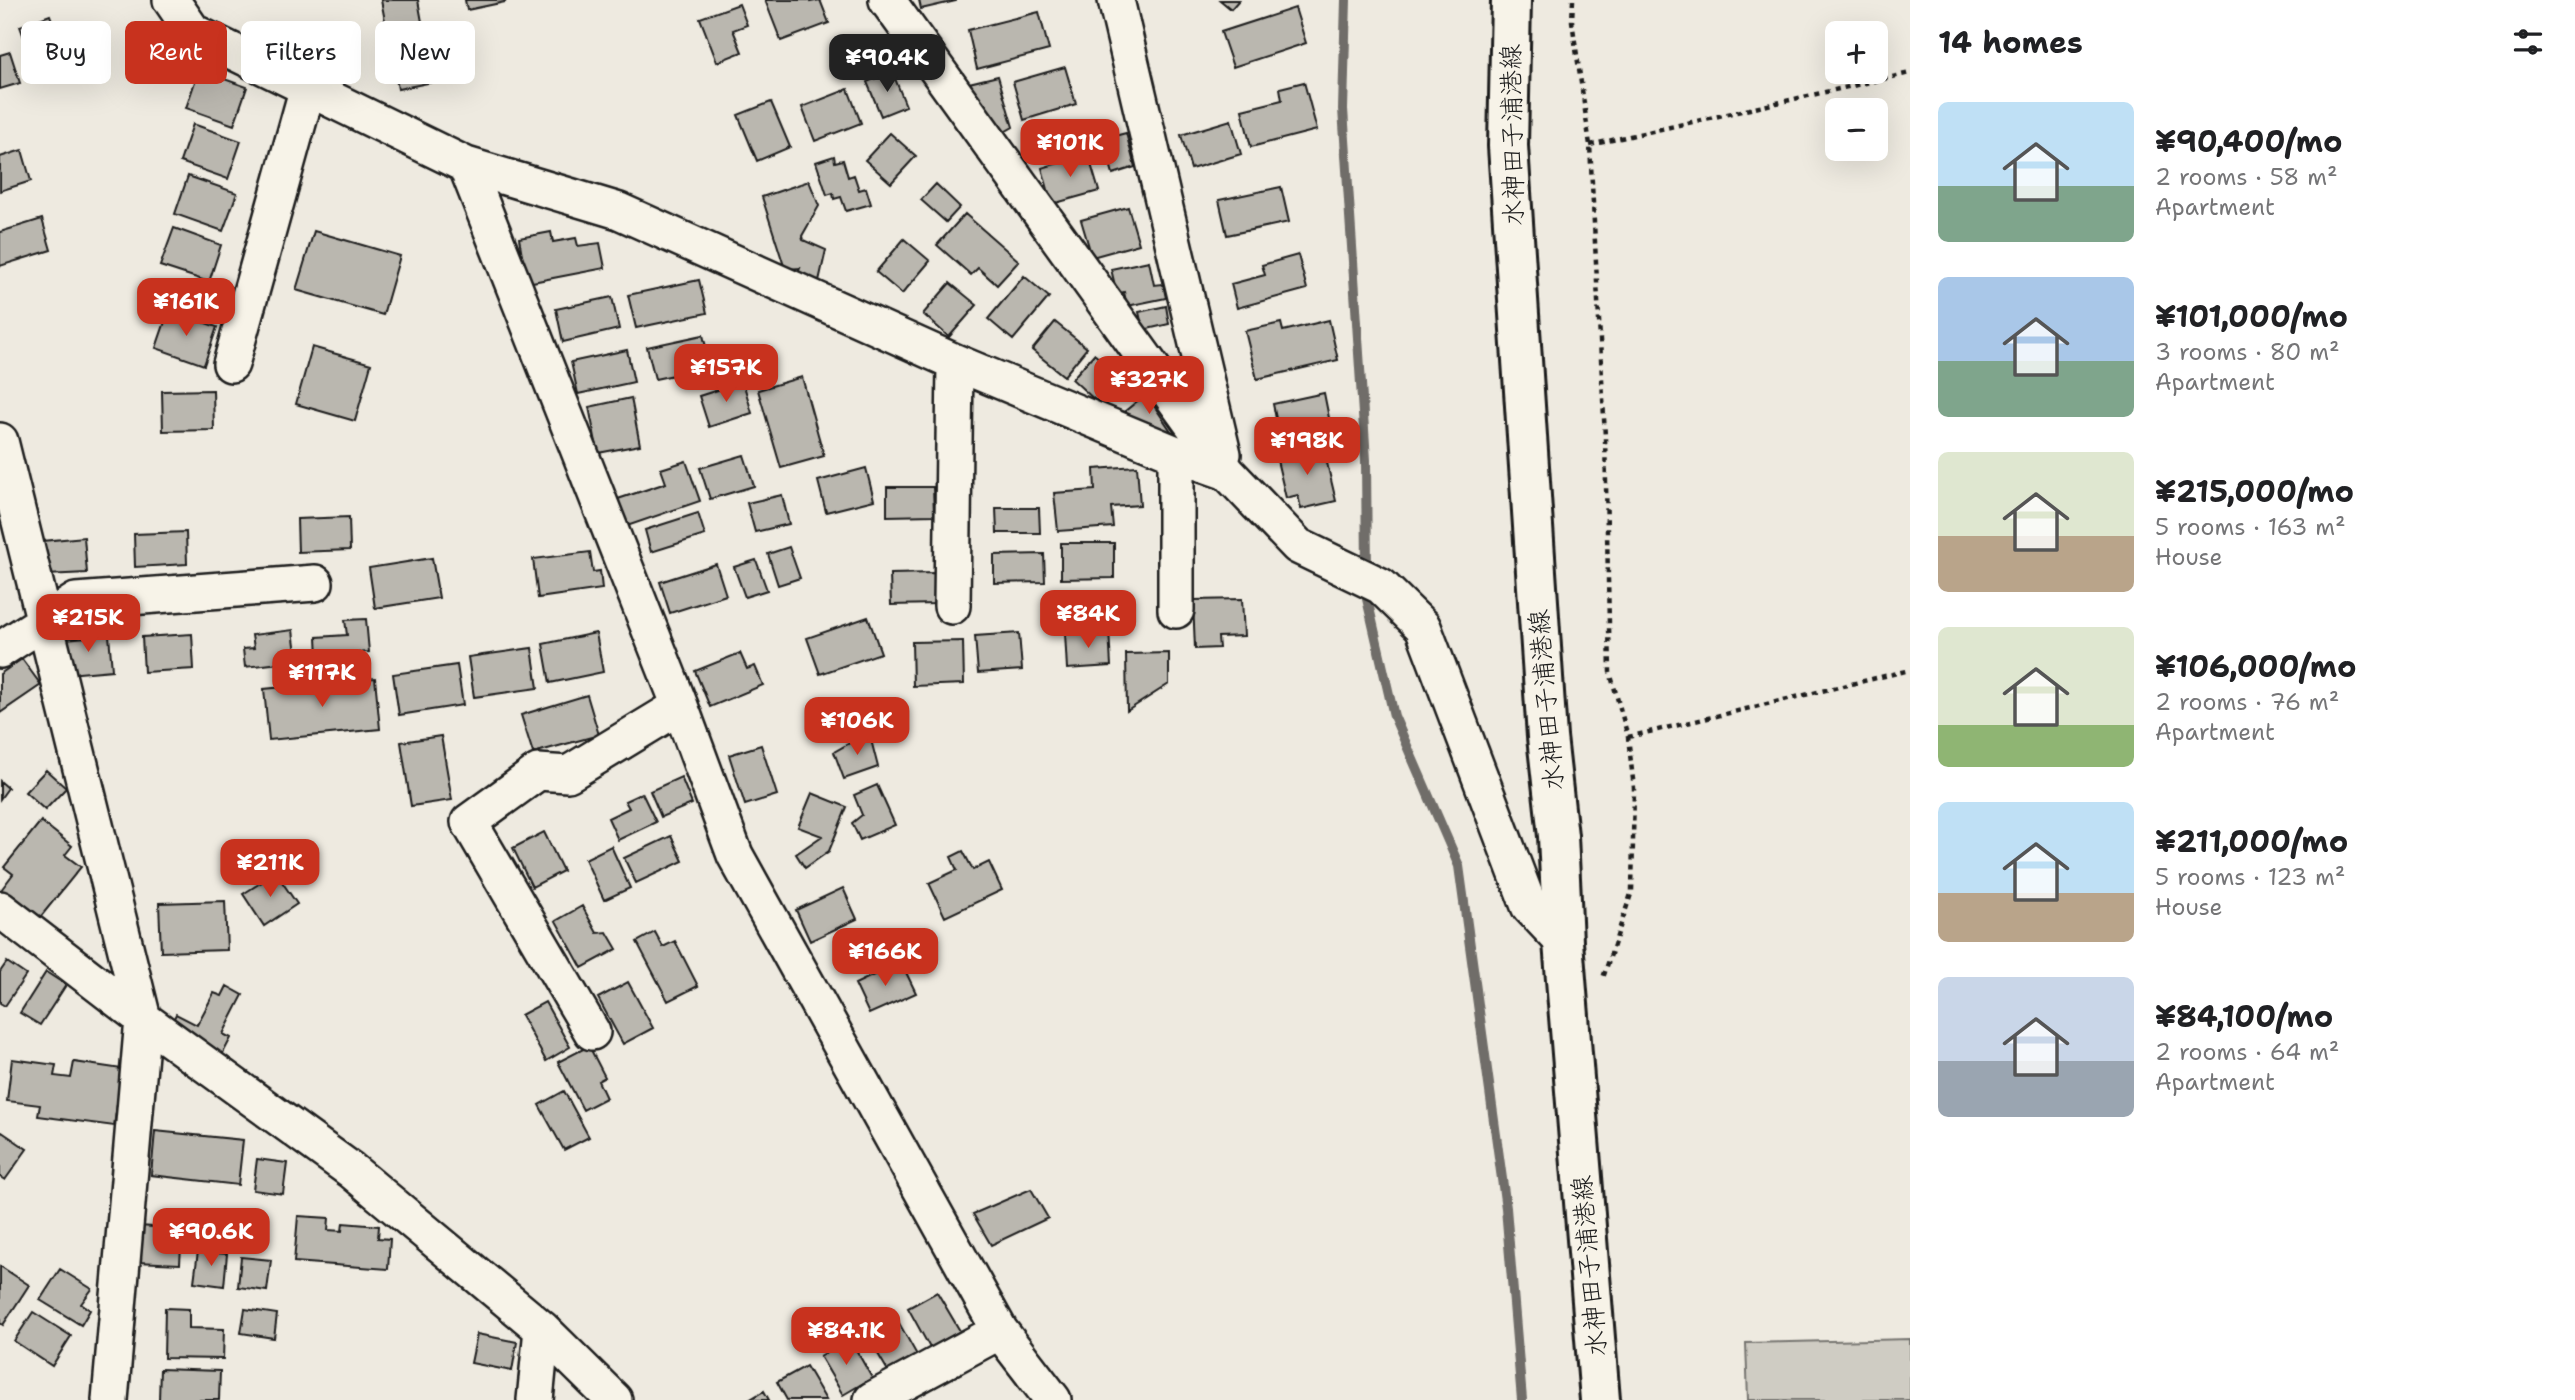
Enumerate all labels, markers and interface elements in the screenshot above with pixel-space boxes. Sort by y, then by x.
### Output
chip: Buy [21,21,111,84]
chip: Rent [125,21,227,84]
chip: Filters [241,21,361,84]
chip: New [375,21,475,84]
map controls [1825,21,1888,161]
button: + [1825,21,1888,84]
text: 14 homes [1938,22,2083,63]
icon: filters [2509,23,2547,61]
pin: ¥90.4K [830,34,944,94]
text: ¥90.4K [845,42,929,72]
street label: 水神田子浦港線 [1492,44,1531,226]
button: − [1825,98,1888,161]
pin: ¥101K [1021,120,1119,179]
text: ¥90,400/mo [2155,121,2342,162]
text: ¥101K [1036,127,1104,157]
icon: home [1994,130,2078,214]
text: 2 rooms · 58 m² [2155,162,2338,192]
text: Apartment [2155,192,2275,222]
pin: ¥161K [137,278,235,338]
text: ¥161K [153,286,219,316]
text: ¥101,000/mo [2155,296,2348,337]
icon: home [1994,305,2078,389]
text: 3 rooms · 80 m² [2155,337,2340,367]
pin: ¥157K [677,344,775,404]
text: ¥157K [690,352,762,382]
pin: ¥327K [1100,356,1198,416]
text: ¥327K [1110,364,1188,394]
text: Apartment [2155,367,2275,397]
pin: ¥198K [1258,418,1356,477]
text: ¥198K [1270,425,1344,455]
text: ¥215,000/mo [2155,471,2354,512]
icon: home [1994,480,2078,564]
text: 5 rooms · 163 m² [2155,512,2346,542]
text: House [2155,542,2223,572]
pin: ¥84K [1047,590,1129,650]
pin: ¥215K [39,594,137,654]
text: ¥84K [1056,598,1120,628]
text: ¥215K [52,602,124,632]
street label: 水神田子浦港線 [1520,608,1571,792]
text: ¥106,000/mo [2155,646,2357,687]
pin: ¥117K [273,650,371,709]
icon: home [1994,655,2078,739]
text: ¥117K [288,657,356,687]
text: 2 rooms · 76 m² [2155,687,2339,717]
pin: ¥106K [808,698,906,757]
text: ¥106K [820,705,894,735]
text: Apartment [2155,717,2275,747]
text: ¥211,000/mo [2155,821,2348,862]
icon: home [1994,830,2078,914]
pin: ¥211K [221,839,319,899]
text: ¥211K [236,847,304,877]
text: 5 rooms · 123 m² [2155,862,2345,892]
text: House [2155,892,2223,922]
pin: ¥166K [836,928,934,988]
text: ¥166K [848,936,922,966]
text: ¥84,100/mo [2155,996,2333,1037]
icon: home [1994,1005,2078,1089]
text: 2 rooms · 64 m² [2155,1037,2339,1067]
text: Apartment [2155,1067,2275,1097]
street label: 水神田子浦港線 [1563,1174,1614,1358]
pin: ¥90.6K [154,1208,268,1268]
text: ¥90.6K [169,1216,253,1246]
pin: ¥84.1K [789,1308,903,1367]
text: ¥84.1K [807,1315,885,1345]

